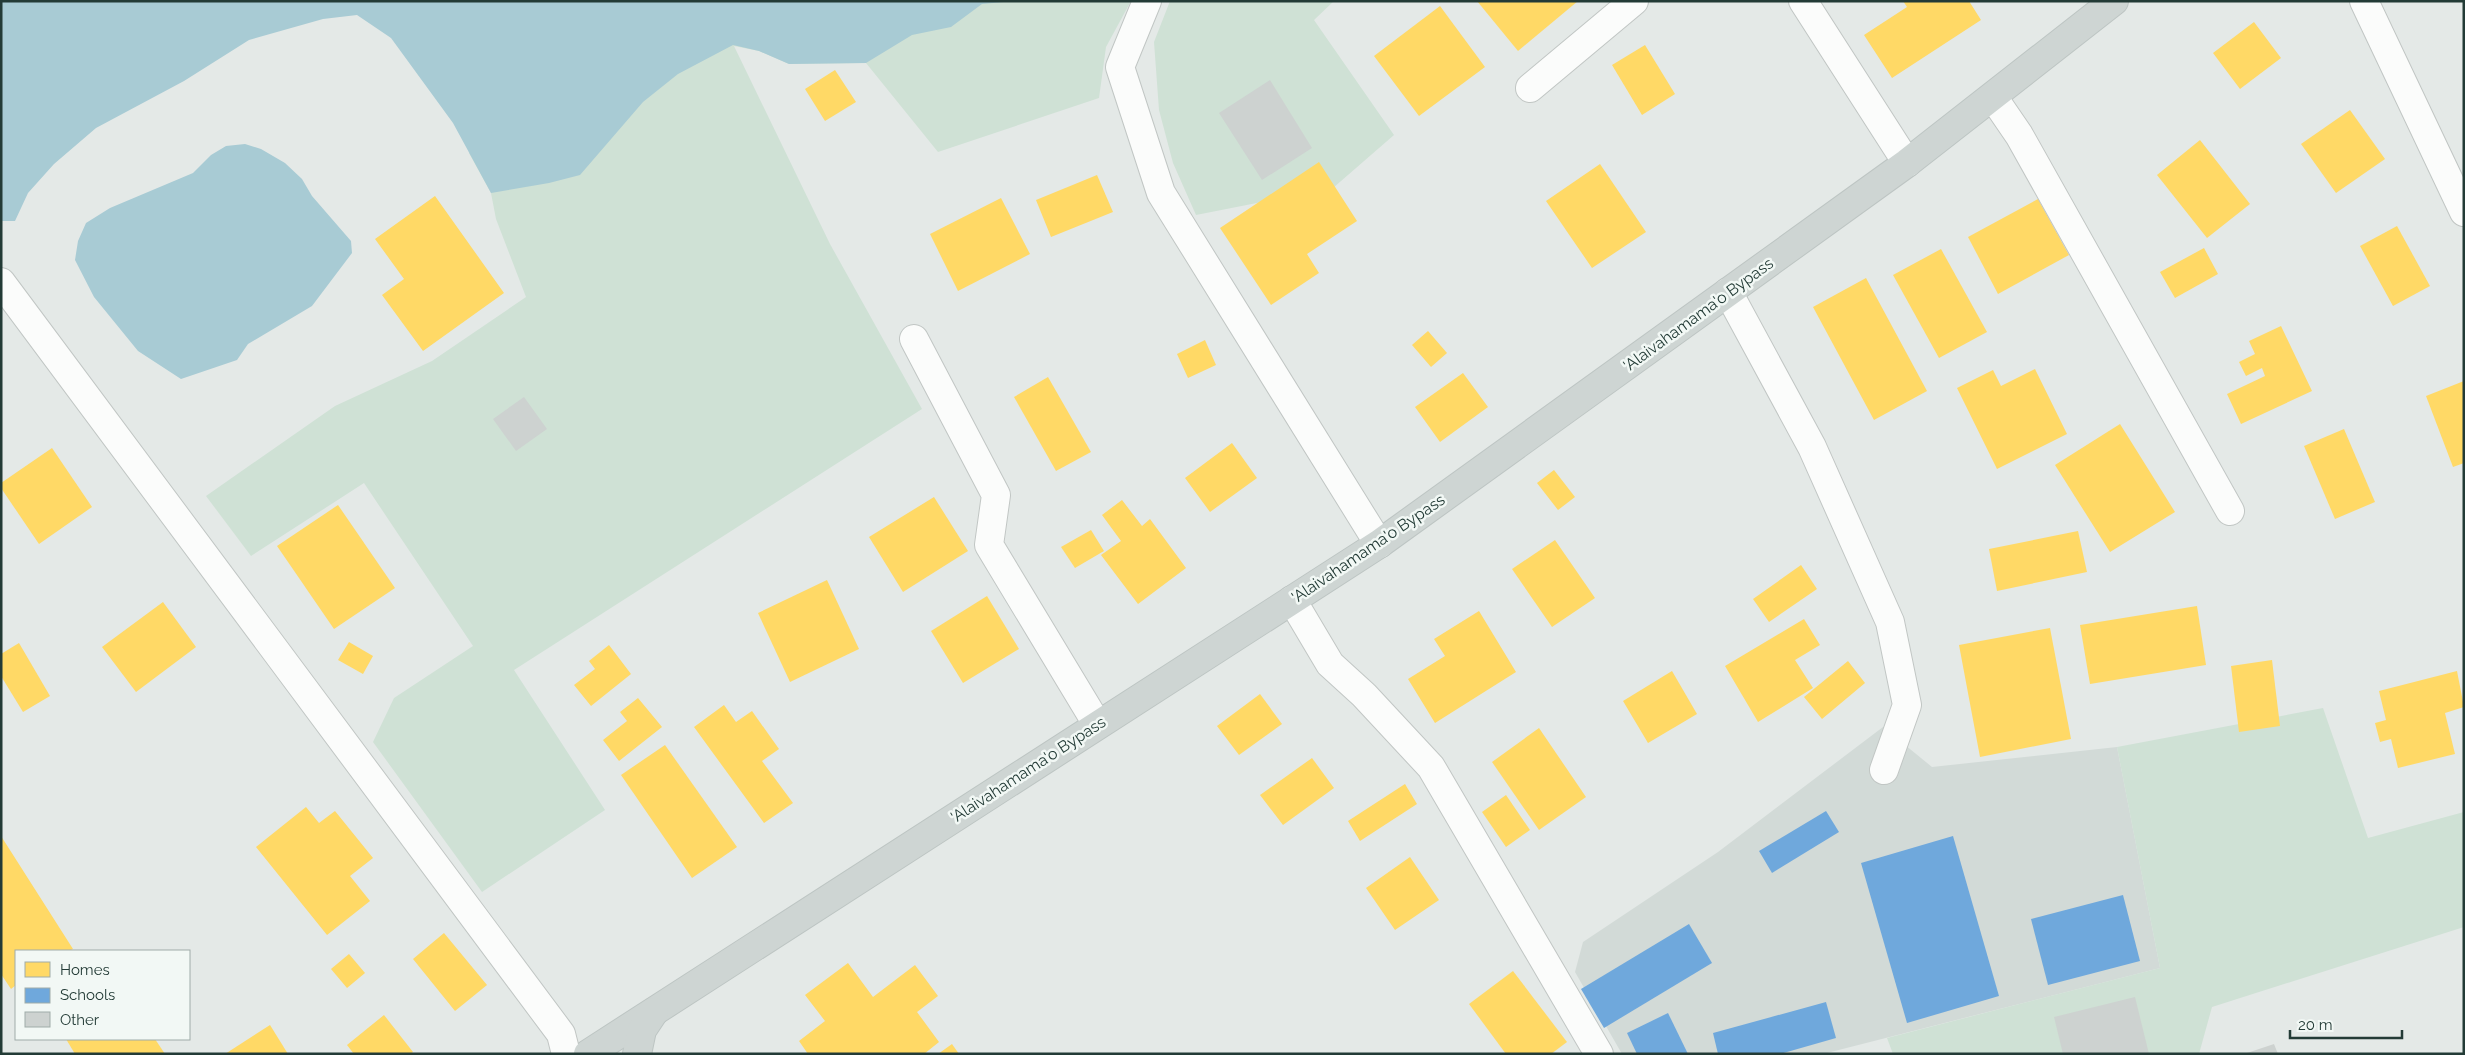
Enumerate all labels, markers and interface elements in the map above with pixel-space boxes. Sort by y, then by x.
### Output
street label: 'Alaivahamama'o Bypass [1620,253,1777,375]
street label: 'Alaivahamama'o Bypass [1288,490,1449,607]
street label: 'Alaivahamama'o Bypass [947,712,1109,827]
legend [15,950,190,1040]
text: Homes [60,961,110,979]
text: Schools [60,986,115,1004]
scale bar [2290,1008,2402,1040]
text: Other [60,1011,100,1029]
text: 20 m [2298,1016,2333,1034]

